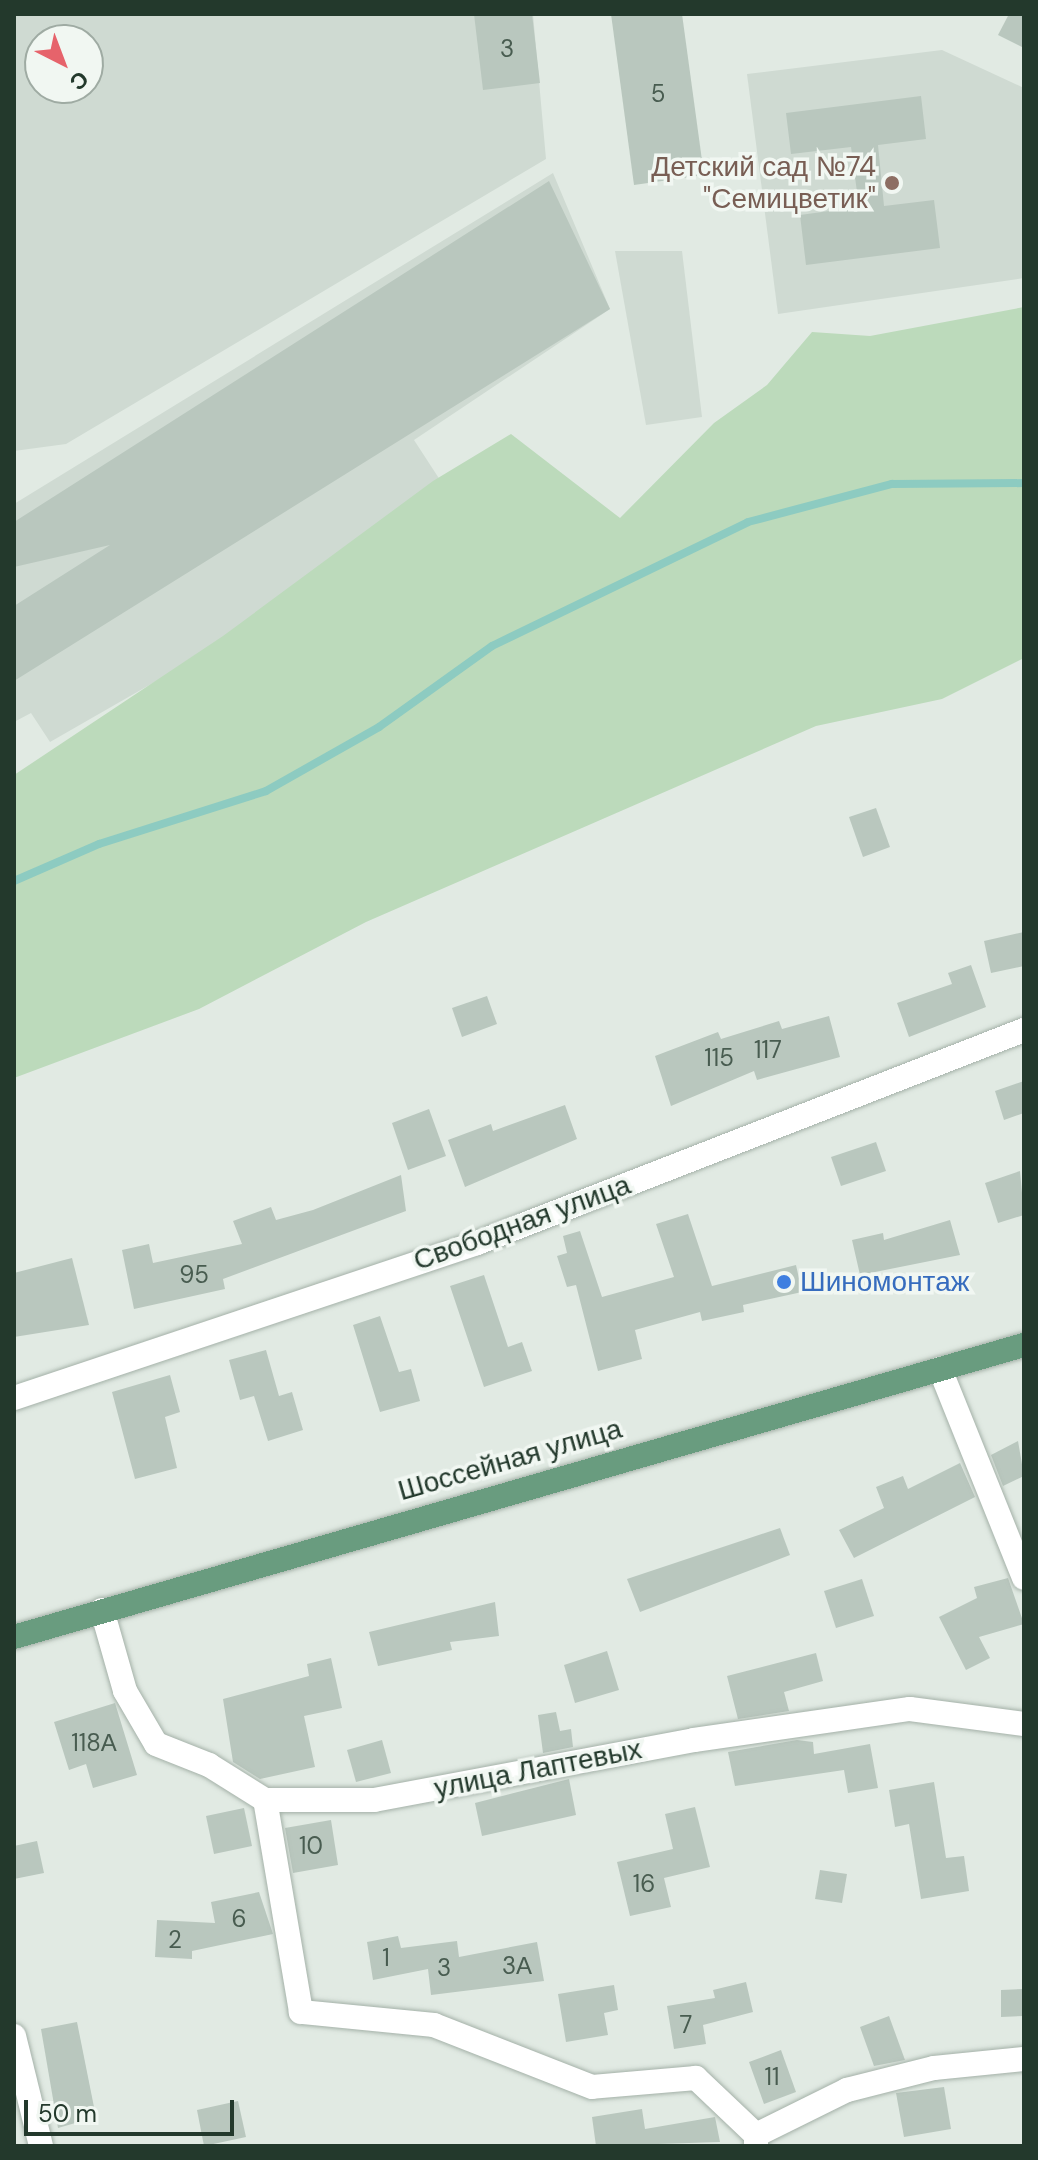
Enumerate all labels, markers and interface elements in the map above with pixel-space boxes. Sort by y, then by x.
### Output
north arrow [24,24,104,104]
house number: 3 [500,35,514,63]
text: С [63,65,95,97]
house number: 5 [651,80,665,108]
place label: Детский сад №74 "Семицветик" [651,150,876,216]
marker: Детский сад №74 "Семицветик" [883,174,901,192]
house number: 117 [754,1036,782,1064]
house number: 115 [704,1044,734,1072]
street label: Свободная улица [409,1168,635,1278]
house number: 95 [179,1261,209,1289]
place label: Шиномонтаж [800,1265,969,1299]
marker: Шиномонтаж [775,1273,793,1291]
street label: Шоссейная улица [394,1412,626,1508]
house number: 118А [71,1729,117,1757]
street label: улица Лаптевых [431,1732,645,1806]
house number: 10 [299,1832,323,1860]
house number: 16 [633,1870,655,1898]
house number: 6 [231,1905,247,1933]
house number: 2 [168,1926,182,1954]
house number: 1 [382,1944,390,1972]
house number: 3А [502,1952,532,1980]
house number: 3 [437,1954,451,1982]
house number: 7 [680,2011,692,2039]
house number: 11 [765,2063,779,2091]
scale bar [28,2084,238,2134]
text: 50 m [38,2098,97,2129]

